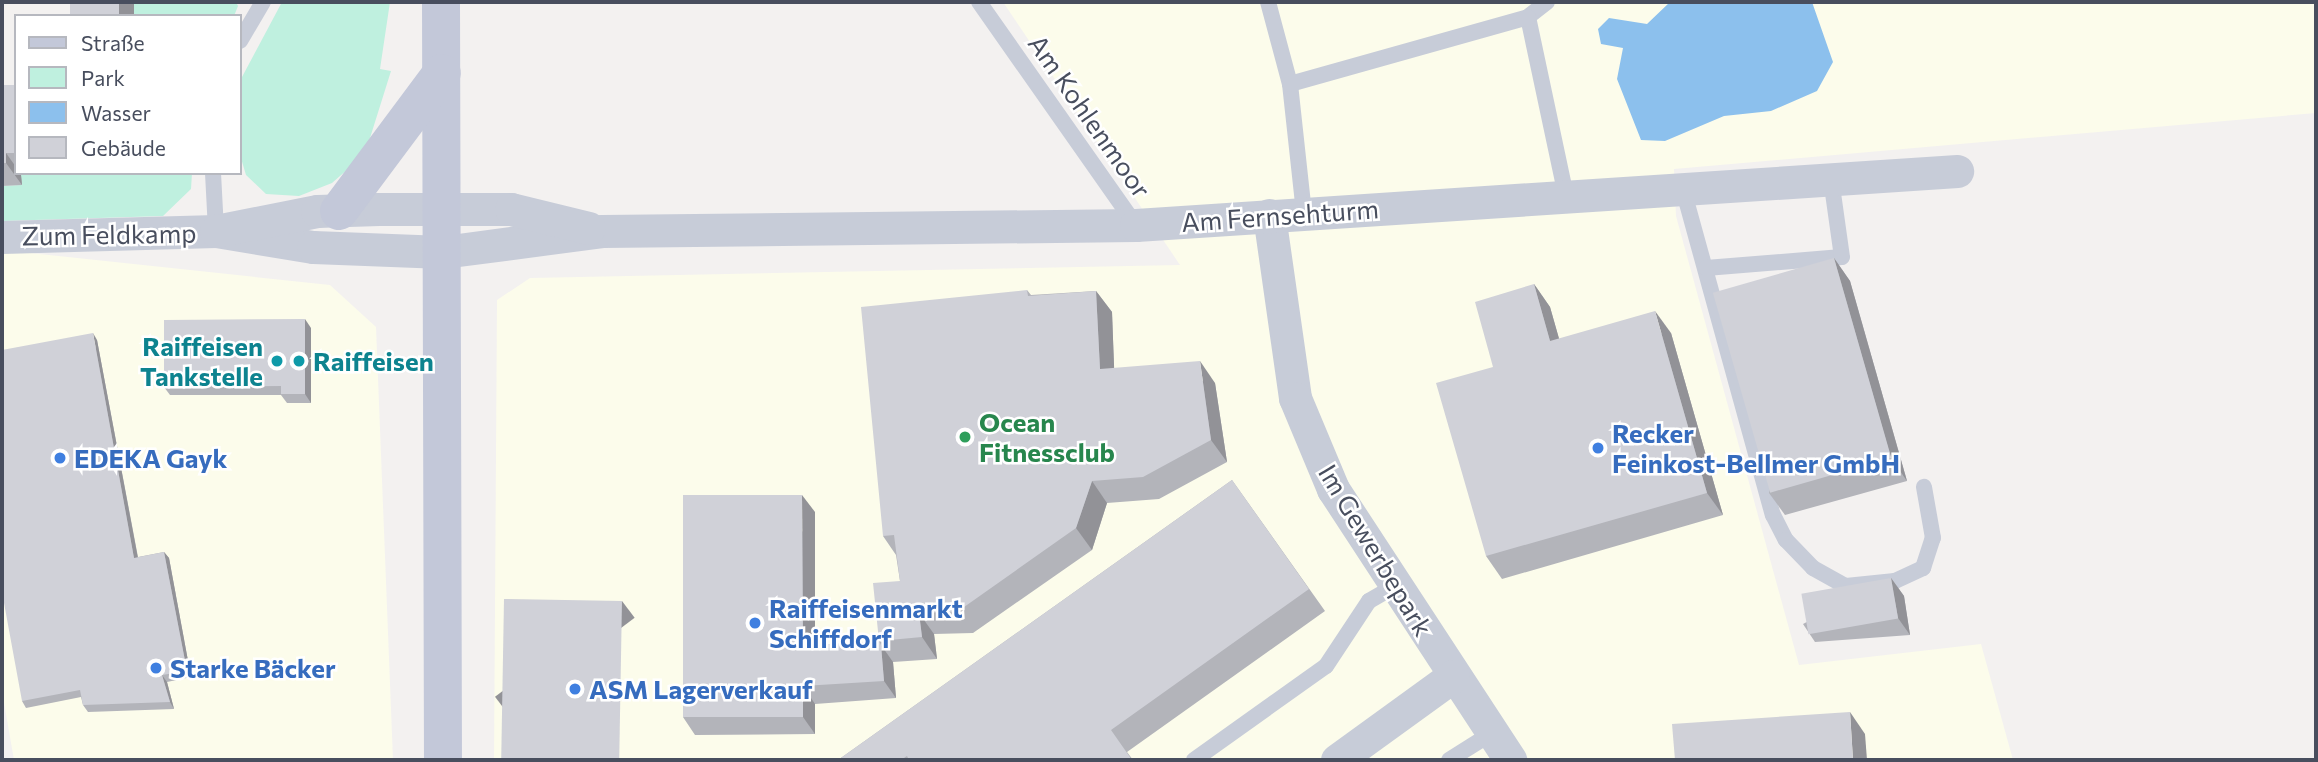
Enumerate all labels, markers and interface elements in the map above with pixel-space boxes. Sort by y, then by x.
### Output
legend [14,14,242,175]
street label: Am Kohlenmoor [1022,28,1158,204]
text: Straße [81,30,145,55]
text: Park [81,65,125,90]
text: Wasser [81,100,151,125]
text: Gebäude [81,135,166,160]
street label: Am Fernsehturm [1180,193,1380,237]
street label: Zum Feldkamp [21,217,197,251]
place label: Raiffeisen Tankstelle [140,330,263,392]
place label: Raiffeisen [313,345,434,377]
marker: Raiffeisen Tankstelle [269,353,285,369]
marker: Raiffeisen [291,353,307,369]
place label: Ocean Fitnessclub [979,406,1115,467]
place label: Recker Feinkost-Bellmer GmbH [1612,417,1900,478]
marker: Ocean Fitnessclub [957,429,973,445]
marker: Recker Feinkost-Bellmer GmbH [1590,440,1606,456]
place label: EDEKA Gayk [74,442,227,474]
marker: EDEKA Gayk [52,450,68,466]
street label: Im Gewerbepark [1313,459,1439,641]
place label: Raiffeisenmarkt Schiffdorf [769,592,963,654]
marker: Raiffeisenmarkt Schiffdorf [747,615,763,631]
place label: Starke Bäcker [170,652,336,684]
marker: Starke Bäcker [148,660,164,676]
place label: ASM Lagerverkauf [589,673,813,705]
marker: ASM Lagerverkauf [567,681,583,697]

